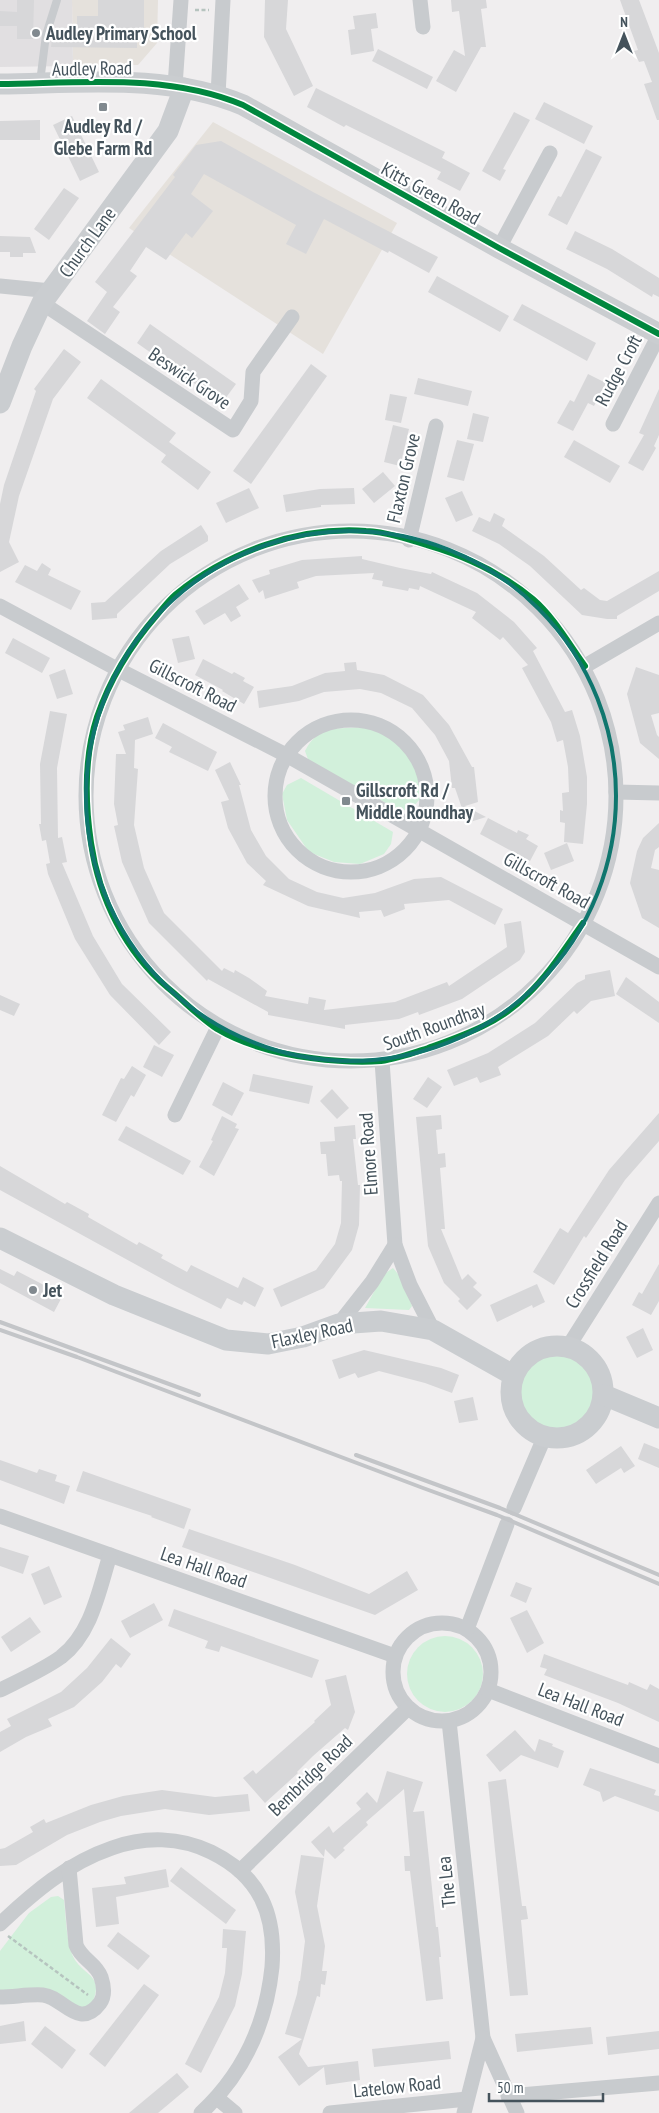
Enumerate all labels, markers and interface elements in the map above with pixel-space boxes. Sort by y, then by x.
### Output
north arrow [599,10,649,60]
text: N [620,13,628,31]
place label: Audley Primary School [45,21,197,45]
marker: Audley Primary School [30,27,42,39]
street label: Audley Road [52,55,132,81]
marker: Audley Rd / Glebe Farm Rd [97,101,109,113]
place label: Audley Rd / Glebe Farm Rd [54,114,152,160]
street label: Kitts Green Road [377,156,485,230]
street label: Church Lane [53,202,121,282]
street label: Rudge Croft [589,330,647,410]
street label: Beswick Grove [144,342,236,414]
street label: Flaxton Grove [381,431,425,525]
street label: Gillscroft Road [145,653,241,717]
place label: Gillscroft Rd / Middle Roundhay [356,778,474,824]
marker: Gillscroft Rd / Middle Roundhay [340,795,352,807]
street label: Gillscroft Road [500,846,594,914]
street label: South Roundhay [380,996,489,1056]
street label: Elmore Road [353,1112,383,1196]
street label: Crossfield Road [559,1215,633,1313]
place label: Jet [42,1278,63,1302]
marker: Jet [27,1284,39,1296]
street label: Flaxley Road [269,1313,355,1353]
street label: Lea Hall Road [158,1541,250,1593]
street label: Lea Hall Road [535,1677,627,1731]
street label: Bembridge Road [263,1729,357,1821]
street label: The Lea [431,1855,461,1909]
street label: Latelow Road [352,2069,442,2103]
scale bar [489,2070,603,2102]
text: 50 m [497,2078,523,2097]

